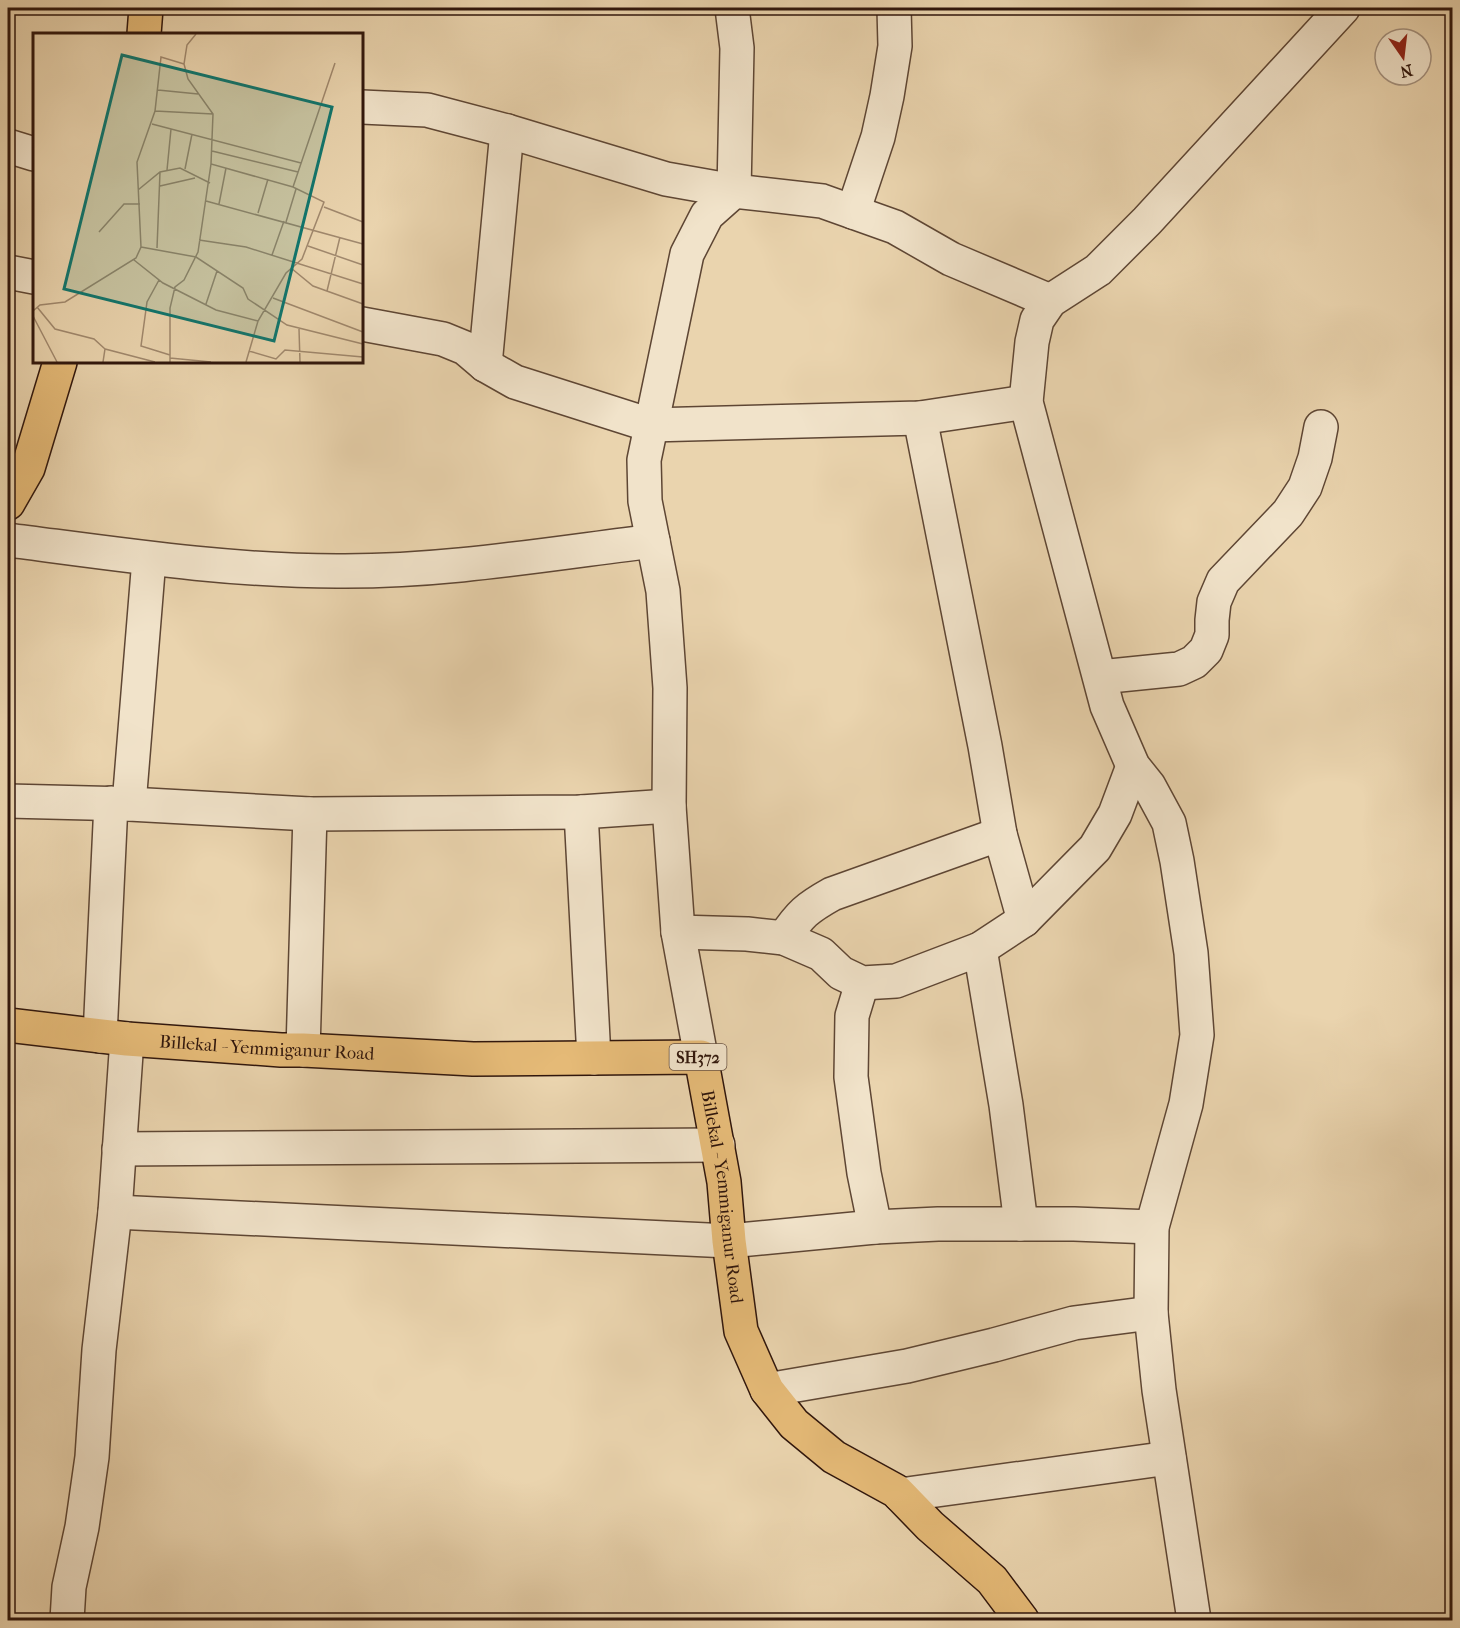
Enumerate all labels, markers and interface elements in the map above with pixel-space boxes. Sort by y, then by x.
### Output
north arrow [1373,27,1433,87]
inset map [33,33,363,363]
text: N [1397,60,1415,82]
street label: Billekal - Yemmiganur Road [159,1031,375,1064]
road number: SH372 [670,1044,726,1070]
street label: Billekal - Yemmiganur Road [697,1088,748,1305]

